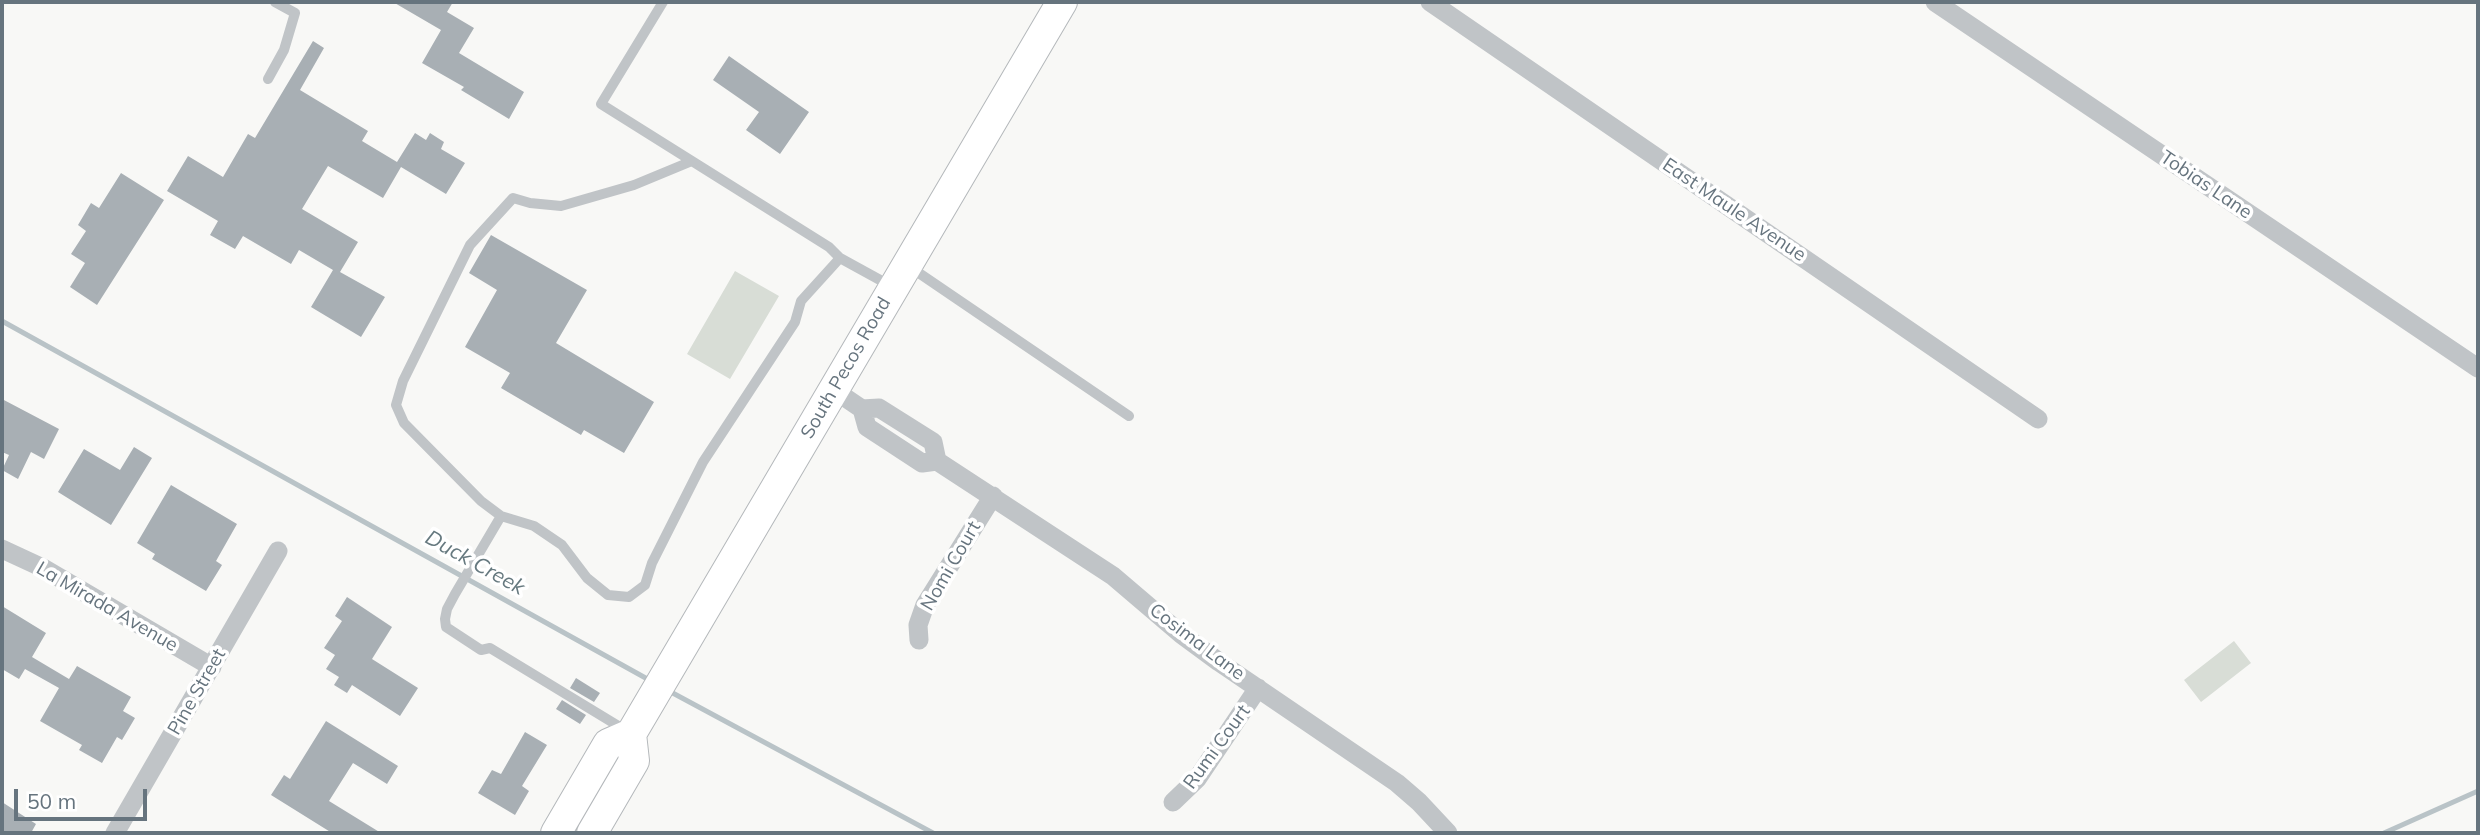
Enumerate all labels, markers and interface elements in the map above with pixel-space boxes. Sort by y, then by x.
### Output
street label: Tobias Lane [2156,146,2256,224]
street label: East Maule Avenue [1658,154,1810,266]
street label: South Pecos Road [796,293,896,443]
street label: Nomi Court [916,517,986,615]
water label: Duck Creek [421,525,529,601]
street label: La Mirada Avenue [32,557,182,657]
street label: Cosima Lane [1145,599,1249,685]
street label: Pine Street [163,645,231,739]
street label: Rumi Court [1179,700,1255,794]
scale bar [18,776,150,820]
text: 50 m [27,788,76,814]

